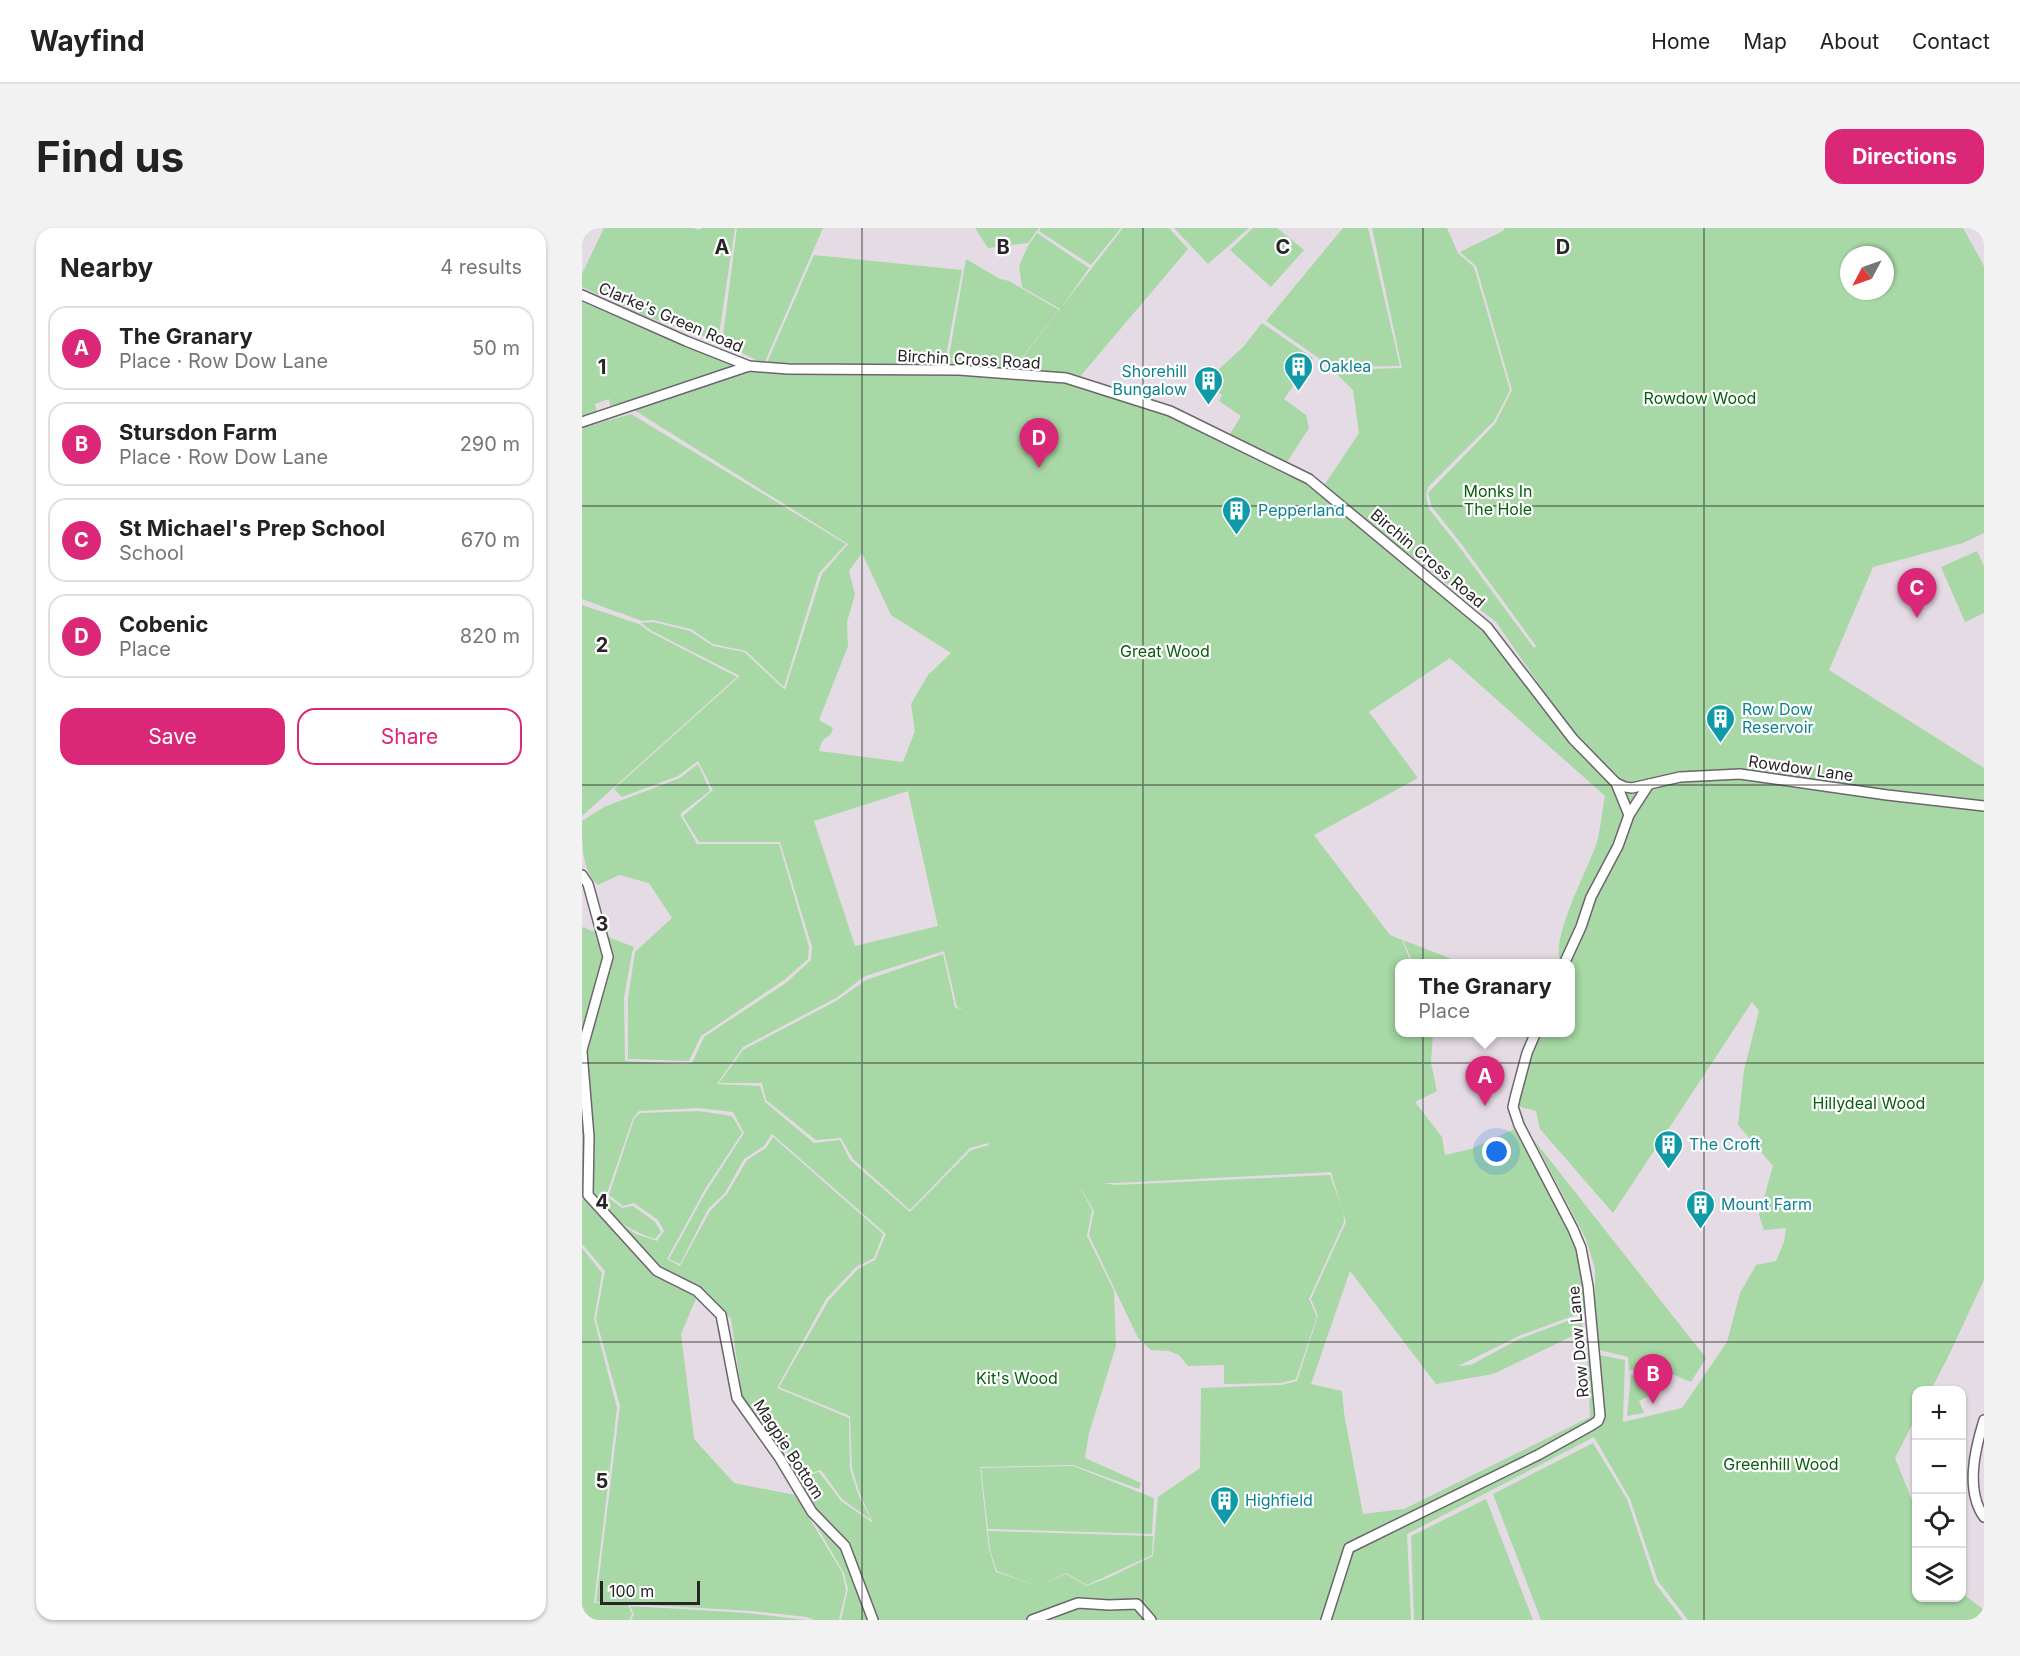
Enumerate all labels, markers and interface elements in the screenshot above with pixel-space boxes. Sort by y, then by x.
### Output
text: Wayfind [30,24,145,58]
text: Home [1651,29,1710,54]
text: Map [1743,29,1787,54]
text: About [1820,29,1879,54]
text: Contact [1912,29,1990,54]
button: Directions [1825,129,1984,184]
text: Find us [36,131,184,182]
text: A [715,235,730,259]
text: B [996,235,1010,259]
text: C [1276,235,1290,259]
text: D [1556,235,1570,259]
north arrow [1840,246,1894,300]
text: Nearby [60,252,153,283]
text: 4 results [440,255,522,279]
street label: Clarke's Green Road [596,278,746,356]
text: The Granary [119,323,253,349]
text: A [74,336,89,360]
text: 50 m [472,336,520,360]
street label: Birchin Cross Road [897,345,1041,373]
text: Place · Row Dow Lane [119,349,328,373]
building icon: Oaklea [1282,350,1314,392]
text: 1 [598,355,606,379]
place label: Oaklea [1319,356,1371,376]
place label: Shorehill Bungalow [1113,361,1187,399]
building icon: Shorehill Bungalow [1192,364,1224,406]
park label: Rowdow Wood [1644,388,1756,408]
pin: D [1020,418,1058,468]
text: Stursdon Farm [119,419,277,445]
text: B [75,432,88,456]
text: 290 m [460,432,520,456]
text: Place · Row Dow Lane [119,445,328,469]
park label: Monks In The Hole [1464,481,1532,519]
building icon: Pepperland [1221,494,1253,536]
place label: Pepperland [1258,500,1345,520]
street label: Birchin Cross Road [1367,504,1489,612]
text: St Michael's Prep School [119,515,385,541]
text: C [74,528,89,552]
text: 670 m [461,528,520,552]
text: School [119,541,184,565]
pin: C [1898,568,1936,618]
text: Cobenic [119,611,208,637]
text: D [74,624,89,648]
text: 820 m [460,624,520,648]
text: 2 [596,633,608,657]
text: Place [119,637,171,661]
park label: Great Wood [1120,641,1210,661]
place label: Row Dow Reservoir [1742,699,1814,737]
building icon: Row Dow Reservoir [1705,702,1737,744]
button: Save [60,708,285,765]
button: Share [297,708,522,765]
street label: Rowdow Lane [1747,751,1855,785]
text: 3 [596,912,608,936]
popup [1395,959,1575,1037]
text: The Granary [1418,973,1552,999]
text: Place [1418,999,1470,1023]
pin: A [1466,1056,1504,1106]
park label: Hillydeal Wood [1813,1093,1925,1113]
building icon: The Croft [1652,1128,1684,1170]
place label: The Croft [1689,1134,1760,1154]
your location [1482,1137,1511,1166]
building icon: Mount Farm [1684,1188,1716,1230]
text: 4 [595,1190,609,1214]
place label: Mount Farm [1721,1194,1812,1214]
street label: Row Dow Lane [1563,1285,1593,1399]
pin: B [1634,1354,1672,1404]
park label: Kit's Wood [976,1368,1058,1388]
map controls [1912,1386,1966,1602]
button: + [1912,1386,1966,1440]
street label: Magpie Bottom [749,1396,829,1502]
button: − [1912,1440,1966,1494]
park label: Greenhill Wood [1723,1454,1839,1474]
text: 5 [596,1469,608,1493]
building icon: Highfield [1208,1484,1240,1526]
place label: Highfield [1245,1490,1313,1510]
button: locate [1912,1494,1966,1548]
button: layers [1912,1548,1966,1602]
scale bar [600,1578,700,1606]
text: 100 m [609,1581,654,1601]

